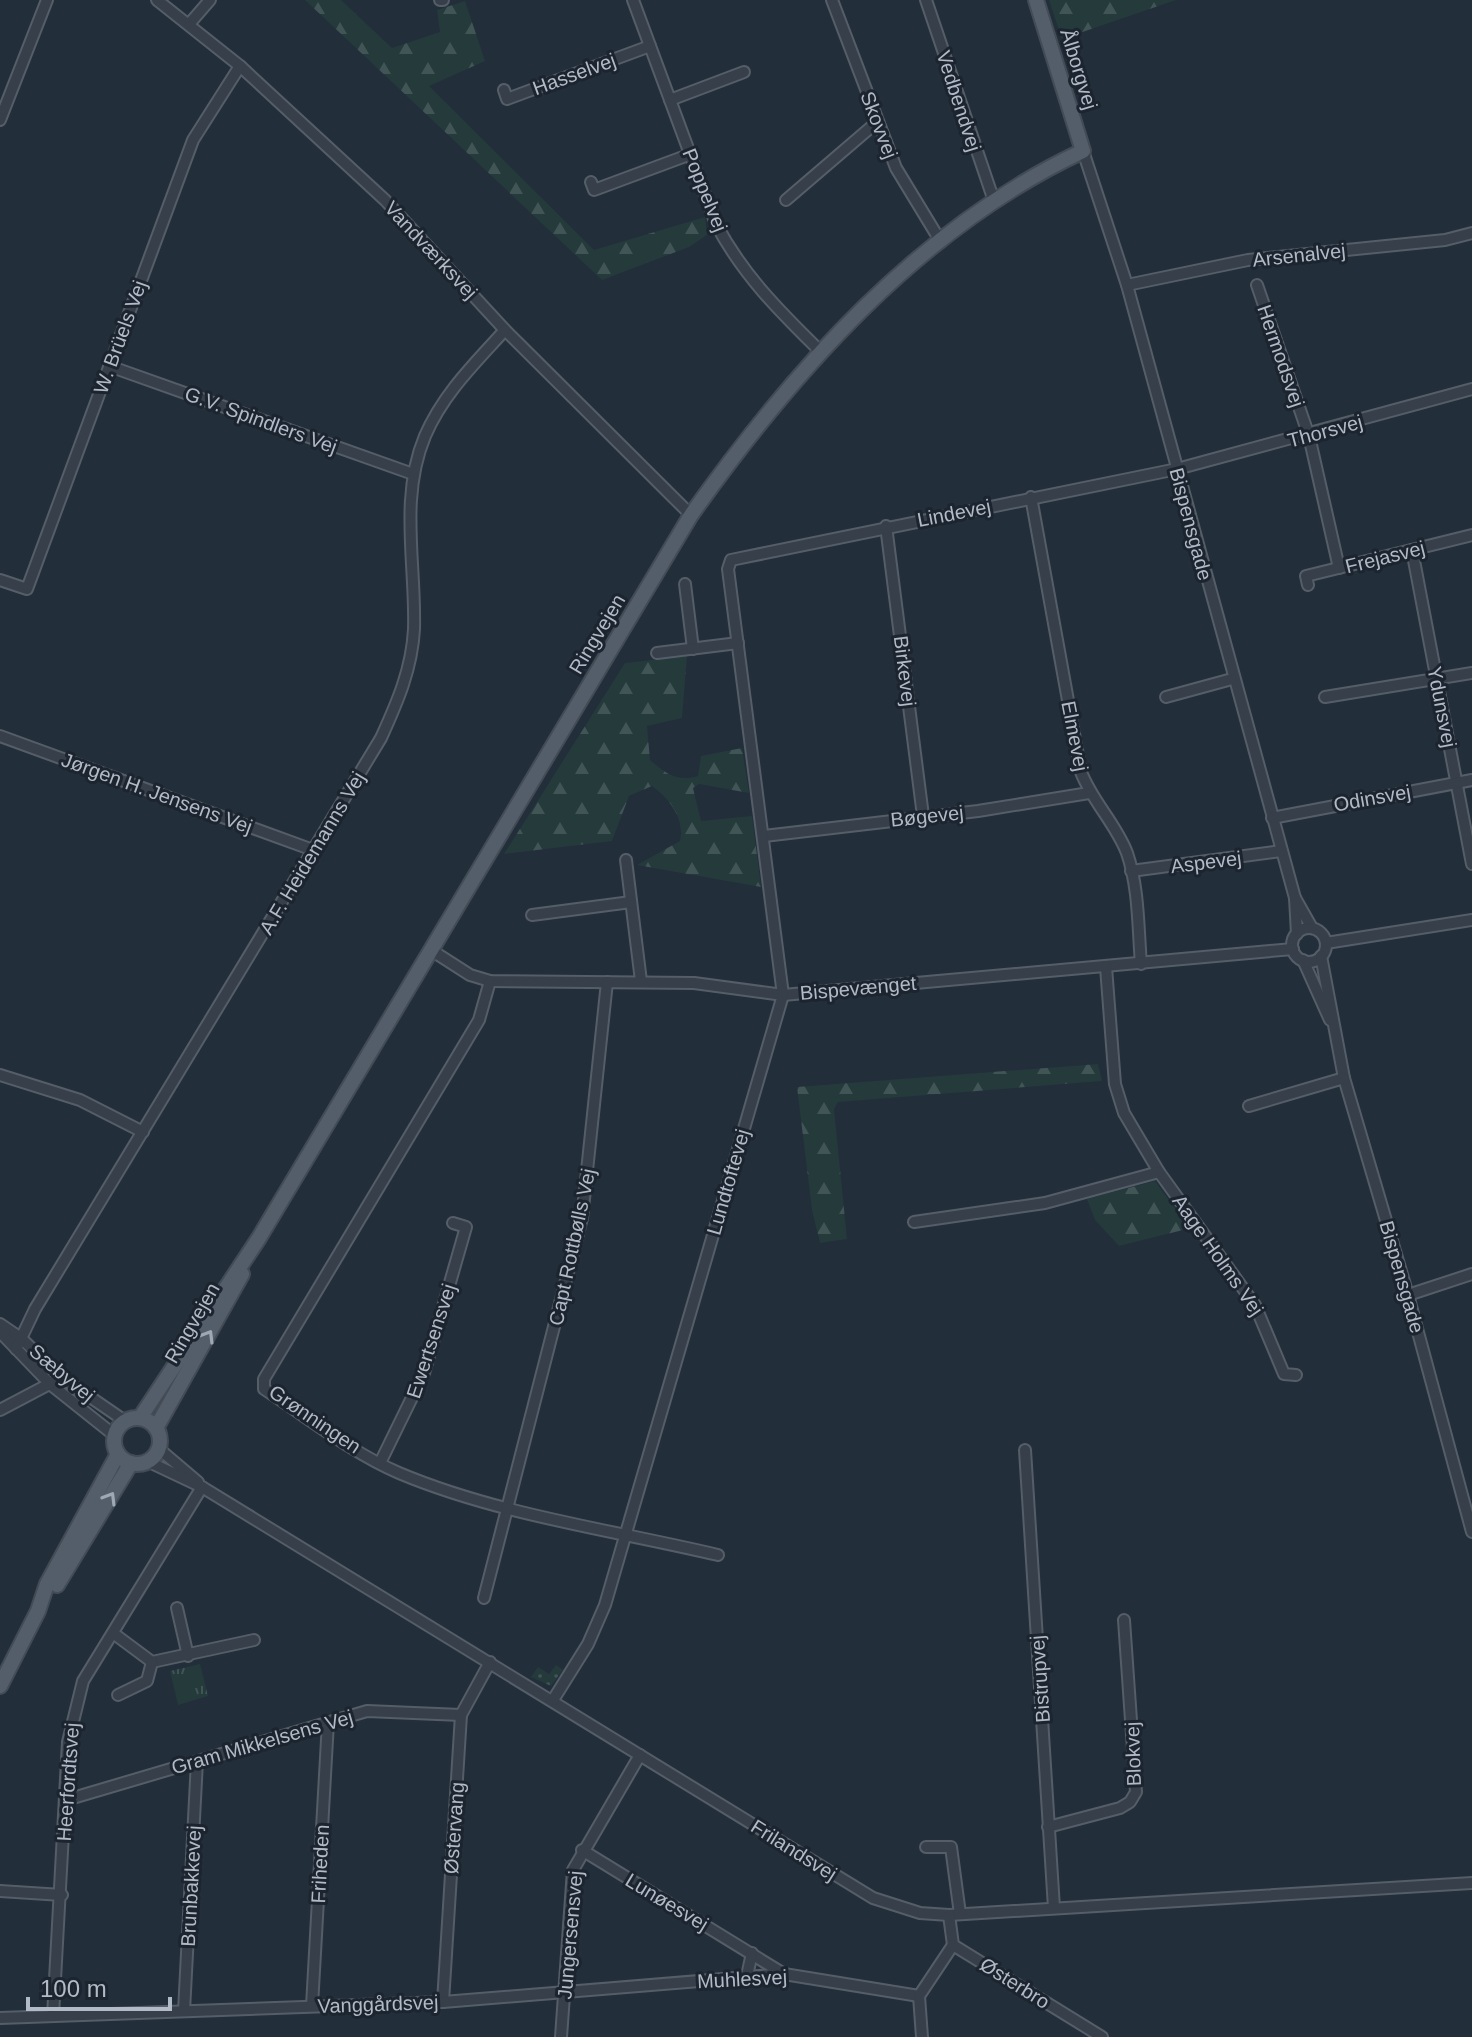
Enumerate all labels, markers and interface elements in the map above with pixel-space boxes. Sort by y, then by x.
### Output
street label: Ålborgvej [1056,26,1102,112]
street label: Vedbendvej [932,48,986,154]
street label: Hasselvej [530,49,618,99]
street label: Skovvej [856,88,902,162]
street label: Poppelvej [678,145,732,235]
street label: Vandværksvej [380,197,482,303]
street label: Arsenalvej [1251,239,1347,271]
street label: W. Brüels Vej [89,277,151,397]
street label: Hermodsvej [1253,302,1309,410]
street label: G.V. Spindlers Vej [182,382,340,458]
street label: Thorsvej [1285,410,1365,452]
street label: Bispensgade [1165,465,1217,583]
street label: Lindevej [915,495,993,531]
street label: Frejasvej [1343,537,1427,577]
street label: Ringvejen [565,590,629,678]
street label: Birkevej [890,634,920,708]
street label: Ydunsvej [1423,665,1461,749]
street label: Elmevej [1057,699,1093,773]
street label: Jørgen H. Jensens Vej [59,748,255,838]
street label: A.F. Heidemanns Vej [255,768,369,938]
street label: Odinsvej [1332,780,1412,816]
street label: Bøgevej [889,801,965,831]
street label: Aspevej [1169,847,1243,877]
street label: Bispevænget [799,972,918,1004]
street label: Lundtoftevej [702,1127,754,1237]
street label: Capt Rottbølls Vej [545,1166,599,1328]
street label: Aage Holms Vej [1168,1190,1268,1320]
street label: Bispensgade [1375,1218,1429,1336]
street label: Ringvejen [160,1279,224,1367]
street label: Ewertsensvej [402,1281,460,1401]
one-way arrow [199,1330,214,1345]
street label: Sæbyvej [25,1340,99,1406]
street label: Grønningen [265,1380,365,1458]
one-way arrow [100,1492,115,1507]
street label: Bistrupvej [1026,1634,1054,1724]
street label: Gram Mikkelsens Vej [169,1706,355,1778]
street label: Blokvej [1121,1721,1145,1787]
street label: Heerfordtsvej [53,1722,83,1842]
street label: Østervang [440,1781,468,1875]
street label: Frilandsvej [747,1815,841,1885]
street label: Friheden [307,1824,333,1904]
street label: Brunbakkevej [177,1825,205,1947]
street label: Lunøesvej [622,1869,712,1935]
street label: Jungersensvej [553,1870,587,2000]
street label: Østerbro [976,1953,1054,2013]
scale bar [28,1961,170,2011]
street label: Muhlesvej [696,1966,788,1992]
text: 100 m [40,1975,107,2002]
street label: Vanggårdsvej [317,1991,439,2017]

